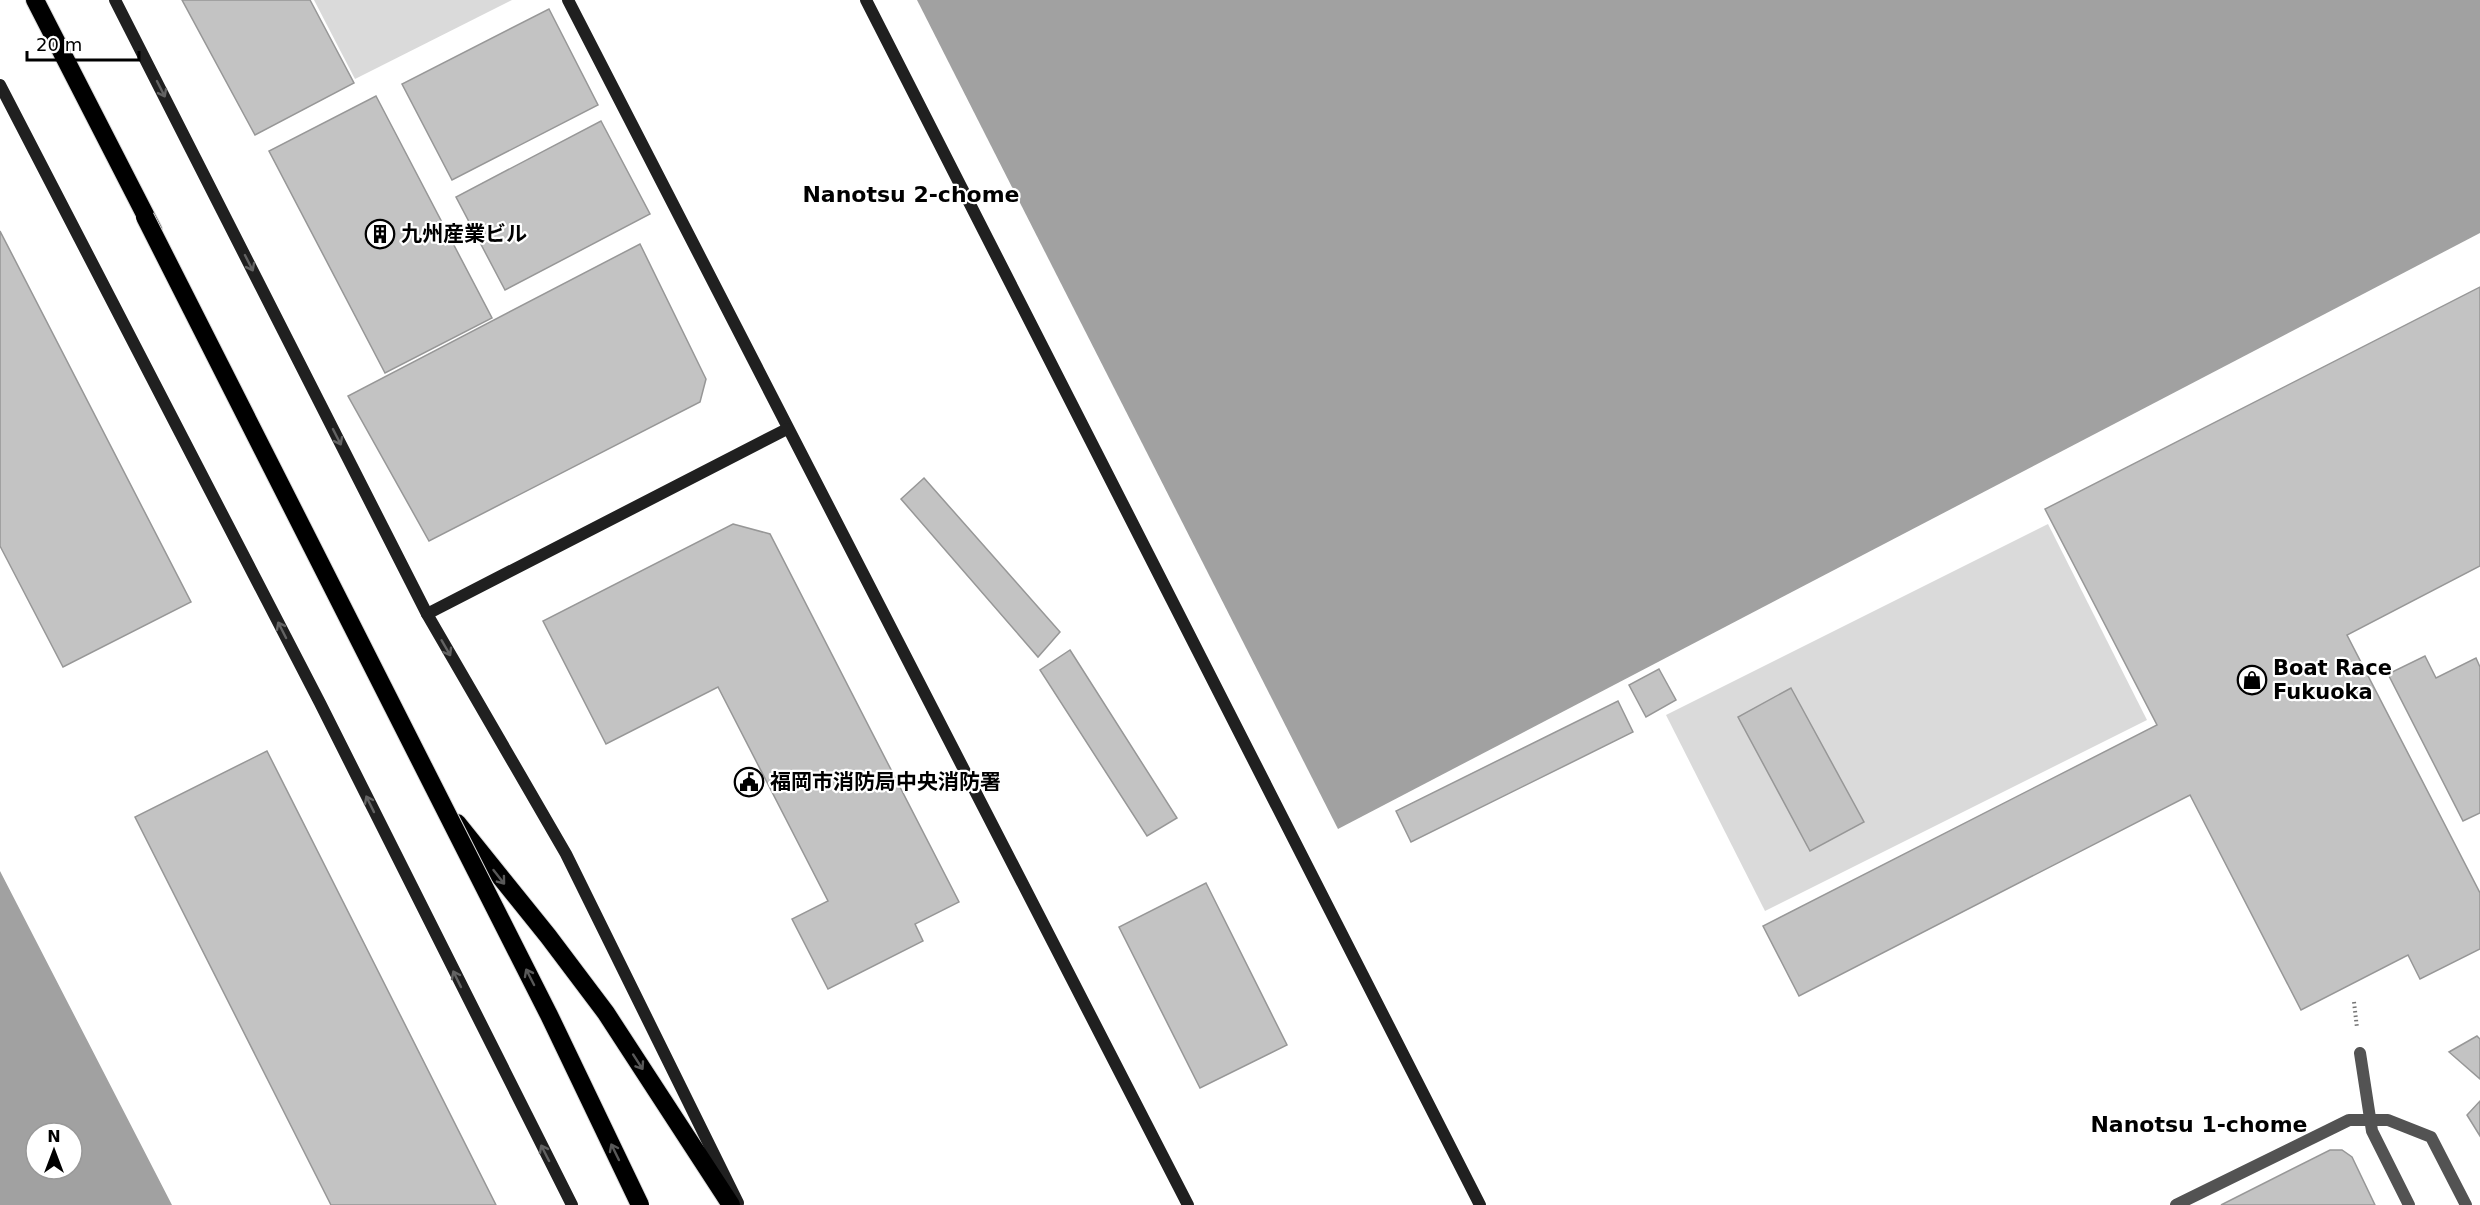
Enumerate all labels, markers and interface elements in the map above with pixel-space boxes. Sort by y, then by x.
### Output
scale bar [27,24,140,62]
text: 20 m [36,34,82,55]
one-way arrow [156,80,167,98]
district label: Nanotsu 2-chome [802,182,1020,207]
building icon: 九州産業ビル [364,218,396,250]
place label: 九州産業ビル [401,222,527,246]
one-way arrow [244,254,256,272]
one-way arrow [332,428,344,446]
one-way arrow [276,622,288,640]
one-way arrow [441,639,453,656]
place label: Boat Race Fukuoka [2273,656,2392,704]
shop icon: Boat Race Fukuoka [2236,664,2268,696]
public building icon: 福岡市消防局中央消防署 [733,766,765,798]
place label: 福岡市消防局中央消防署 [770,770,1001,794]
one-way arrow [364,796,376,814]
one-way arrow [492,868,505,884]
one-way arrow [524,968,535,986]
one-way arrow [451,970,463,988]
one-way arrow [633,1053,645,1070]
district label: Nanotsu 1-chome [2090,1112,2308,1137]
north arrow [24,1121,84,1181]
text: N [47,1127,61,1146]
one-way arrow [609,1144,621,1162]
one-way arrow [539,1145,551,1162]

